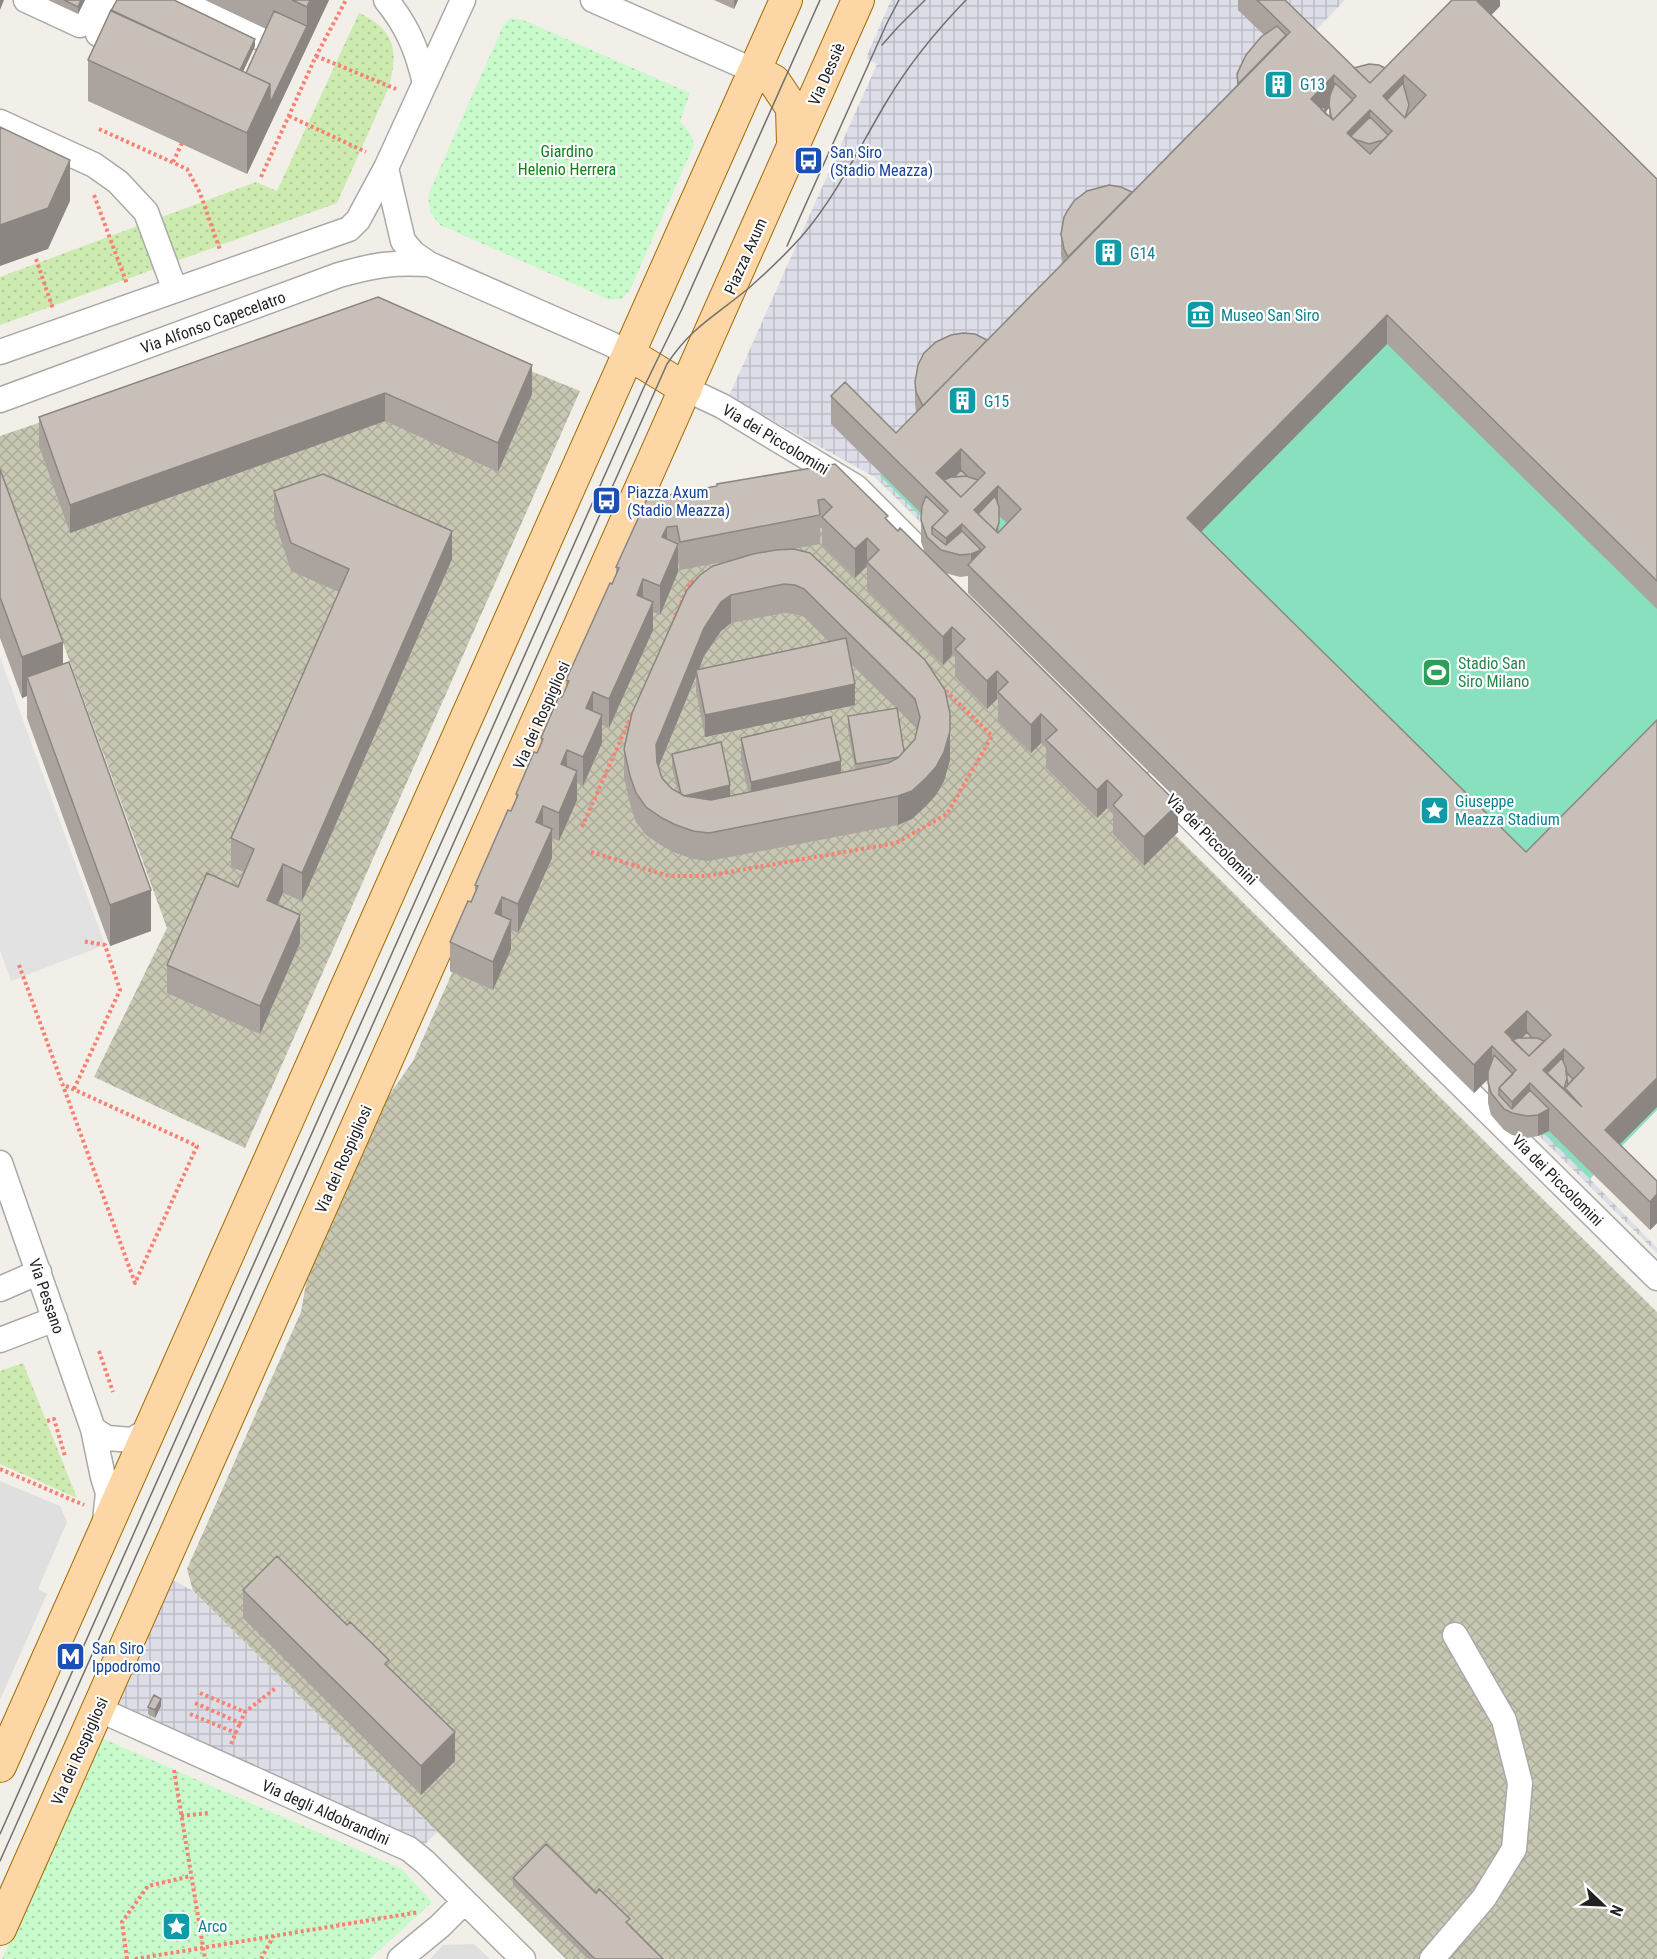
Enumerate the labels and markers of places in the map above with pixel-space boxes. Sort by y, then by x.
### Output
building icon: G13 [1263,68,1295,100]
place label: G13 [1300,75,1325,94]
place label: San Siro (Stadio Meazza) [830,143,933,180]
bus stop icon: San Siro (Stadio Meazza) [793,145,825,177]
building icon: G14 [1093,237,1125,269]
place label: G14 [1130,244,1155,263]
museum icon: Museo San Siro [1184,299,1216,331]
place label: Museo San Siro [1221,306,1319,325]
building icon: G15 [947,385,979,417]
place label: G15 [984,392,1009,411]
place label: Piazza Axum (Stadio Meazza) [627,483,730,520]
bus stop icon: Piazza Axum (Stadio Meazza) [590,485,622,517]
place label: Stadio San Siro Milano [1458,654,1529,691]
sports icon: Stadio San Siro Milano [1421,656,1453,688]
place label: Giuseppe Meazza Stadium [1455,792,1560,829]
place icon: Giuseppe Meazza Stadium [1418,794,1450,826]
place label: San Siro Ippodromo [92,1639,161,1676]
metro station icon: San Siro Ippodromo [55,1641,87,1673]
place icon: Arco [161,1910,193,1942]
place label: Arco [198,1917,227,1936]

